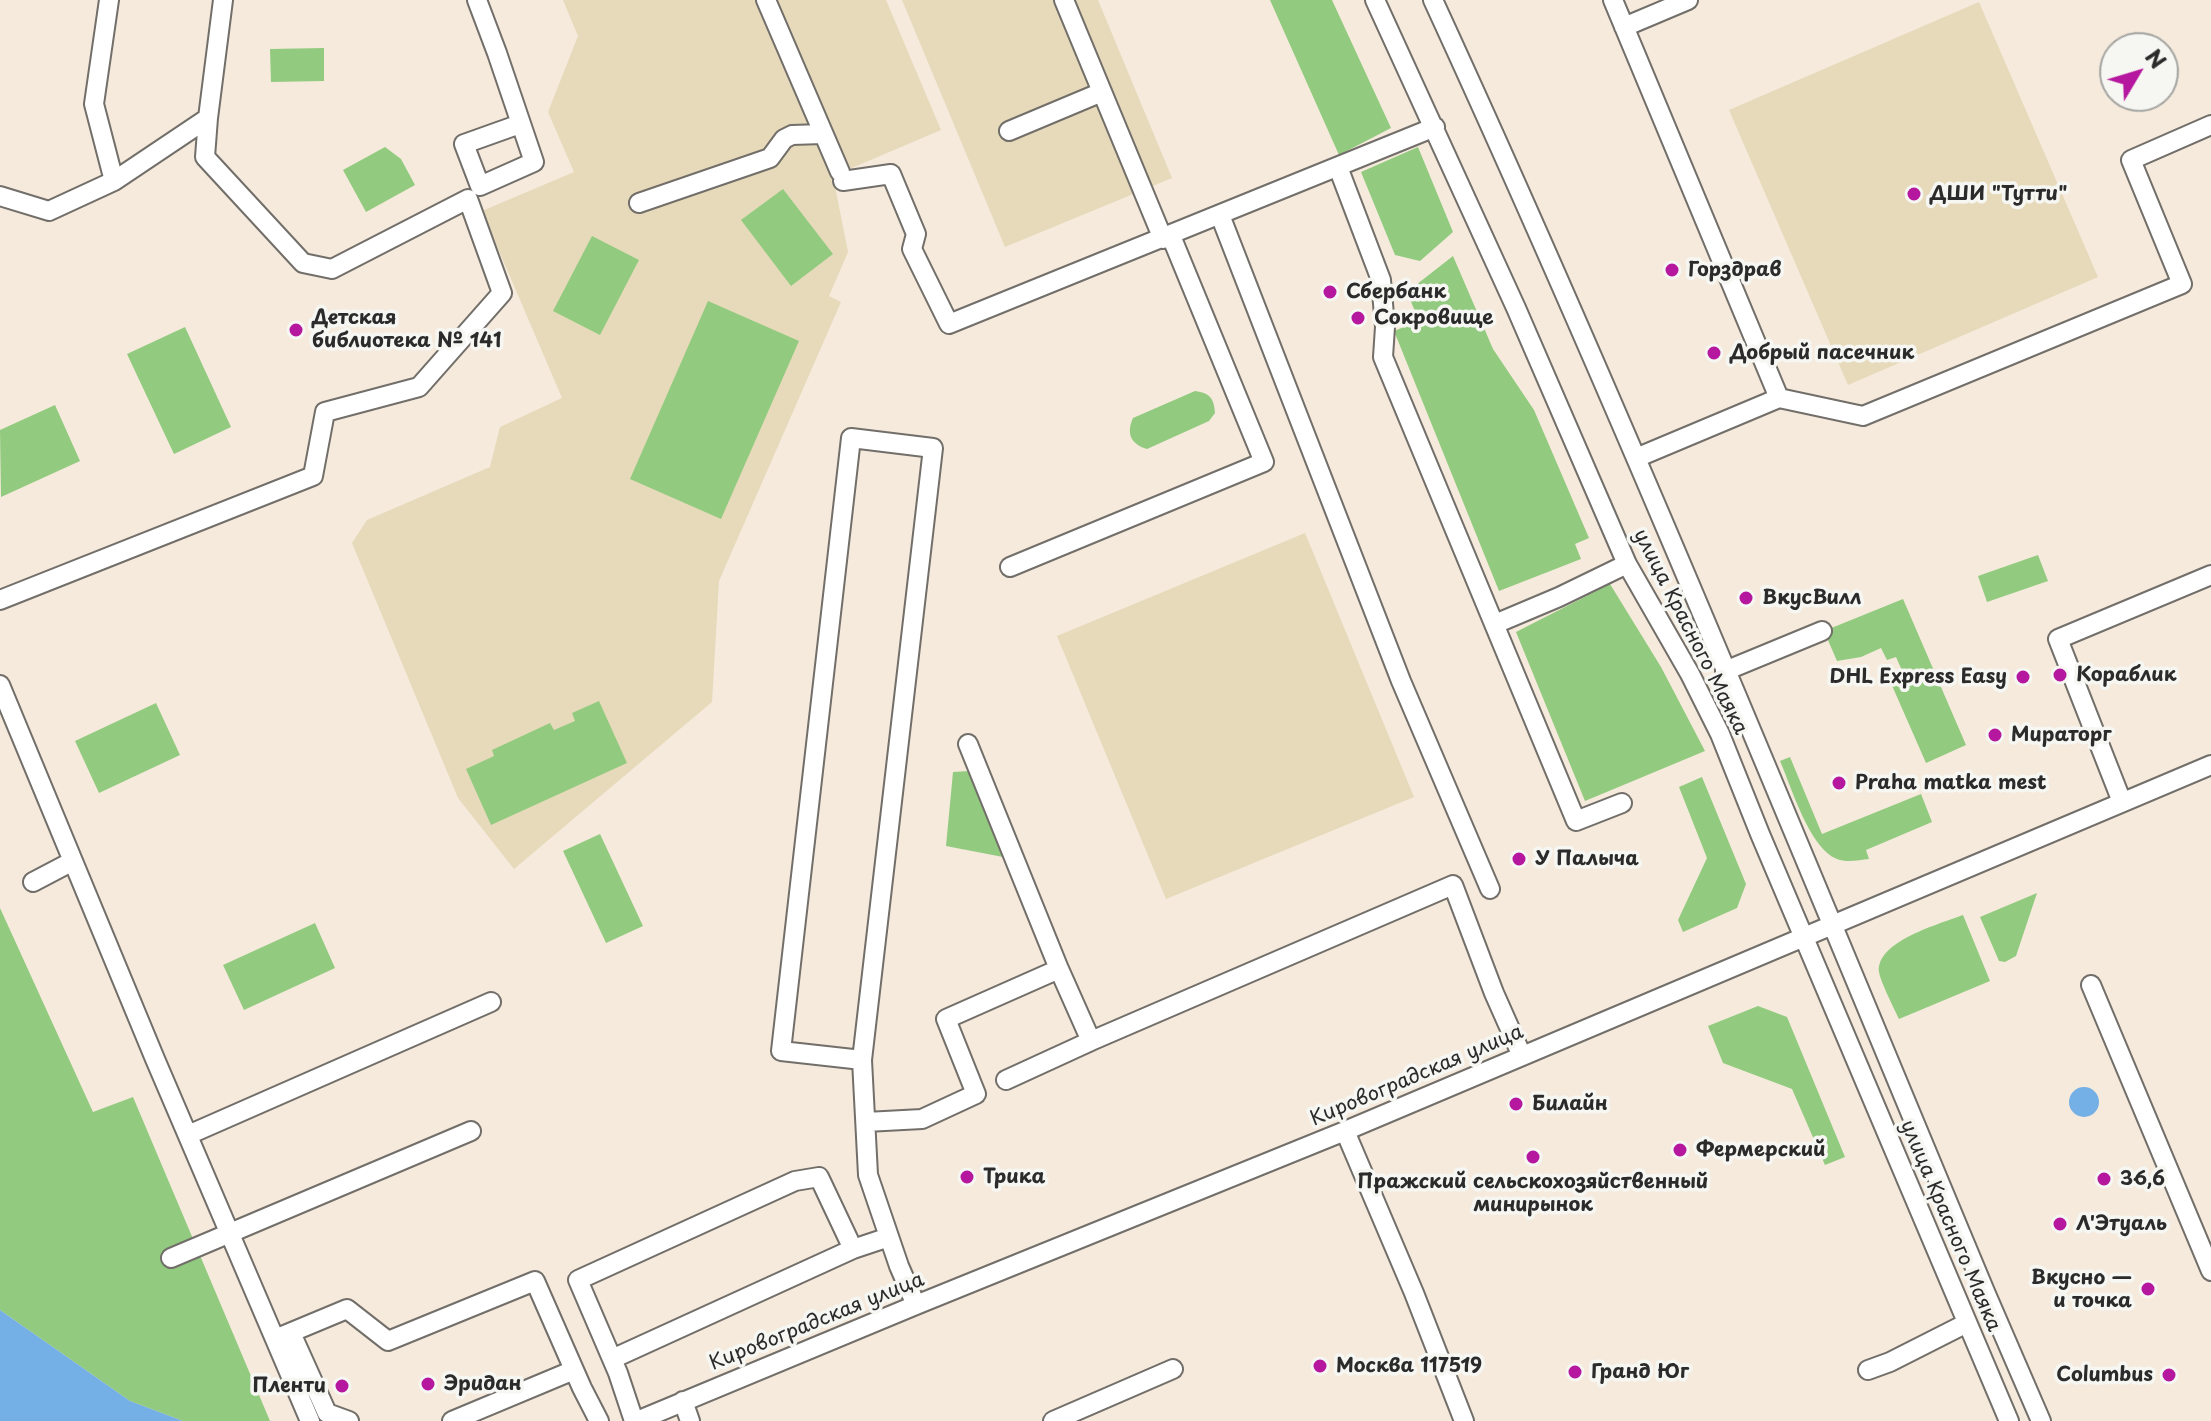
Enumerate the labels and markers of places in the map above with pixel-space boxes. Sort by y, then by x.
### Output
place label: ДШИ "Тутти" [1930,182,2067,206]
marker: ДШИ "Тутти" [1905,185,1923,203]
place label: Горздрав [1688,258,1781,282]
marker: Горздрав [1663,261,1681,279]
place label: Сбербанк [1346,280,1446,304]
marker: Сбербанк [1321,283,1339,301]
place label: Детская библиотека № 141 [312,306,501,353]
place label: Сокровище [1374,306,1494,330]
marker: Сокровище [1349,309,1367,327]
marker: Детская библиотека № 141 [287,321,305,339]
place label: Добрый пасечник [1730,341,1914,365]
marker: Добрый пасечник [1705,344,1723,362]
place label: ВкусВилл [1762,586,1861,610]
marker: ВкусВилл [1737,589,1755,607]
place label: Кораблик [2076,663,2177,687]
place label: DHL Express Easy [1830,665,2007,689]
marker: Кораблик [2051,666,2069,684]
marker: DHL Express Easy [2014,668,2032,686]
place label: Мираторг [2011,723,2111,747]
marker: Мираторг [1986,726,2004,744]
place label: Praha matka mest [1855,771,2046,795]
marker: Praha matka mest [1830,774,1848,792]
place label: У Палыча [1535,847,1639,871]
marker: У Палыча [1510,850,1528,868]
place label: Билайн [1532,1092,1608,1116]
marker: Билайн [1507,1095,1525,1113]
place label: Фермерский [1696,1138,1826,1162]
marker: Фермерский [1671,1141,1689,1159]
marker: Пражский сельскохозяйственный минирынок [1524,1148,1542,1166]
place label: Трика [983,1165,1045,1189]
place label: 36,6 [2120,1167,2165,1191]
marker: Трика [958,1168,976,1186]
place label: Пражский сельскохозяйственный минирынок [1358,1170,1708,1217]
marker: 36,6 [2095,1170,2113,1188]
place label: Л'Этуаль [2076,1212,2167,1236]
marker: Л'Этуаль [2051,1215,2069,1233]
place label: Вкусно — и точка [2031,1266,2132,1313]
marker: Вкусно — и точка [2139,1280,2157,1298]
place label: Москва 117519 [1336,1354,1482,1378]
marker: Москва 117519 [1311,1357,1329,1375]
place label: Гранд Юг [1591,1360,1689,1384]
marker: Гранд Юг [1566,1363,1584,1381]
place label: Columbus [2056,1363,2153,1387]
marker: Columbus [2160,1366,2178,1384]
place label: Эридан [444,1372,522,1396]
place label: Пленти [252,1374,326,1398]
marker: Эридан [419,1375,437,1393]
marker: Пленти [333,1377,351,1395]

